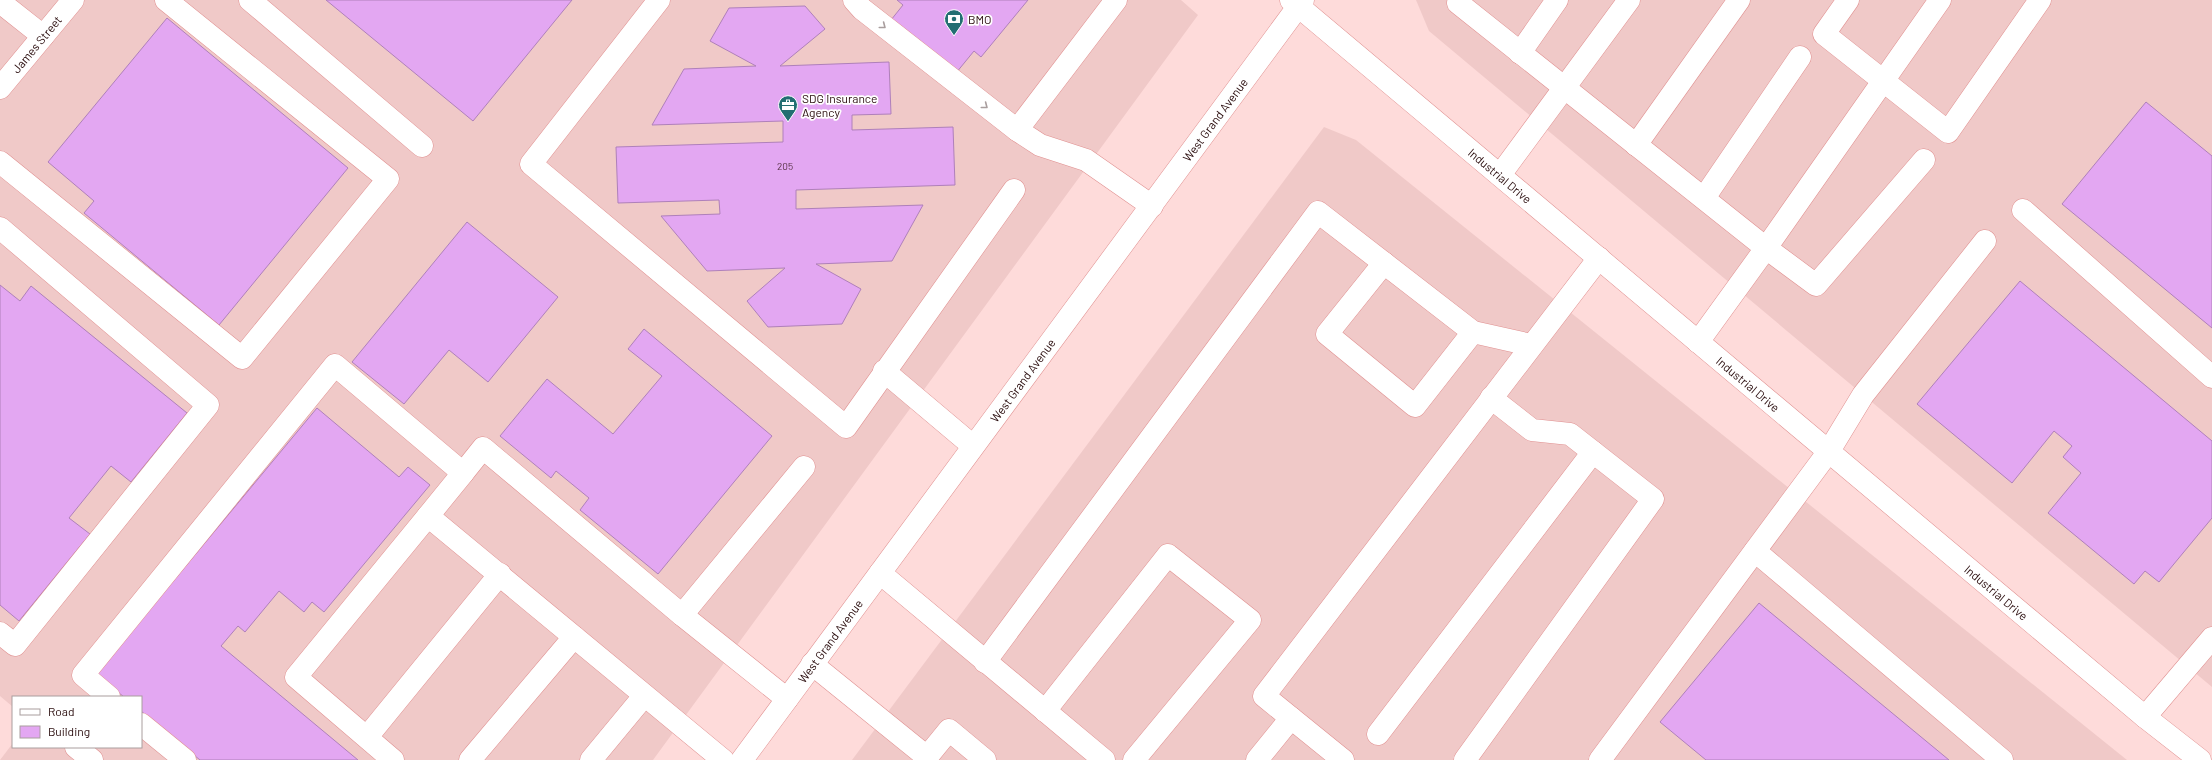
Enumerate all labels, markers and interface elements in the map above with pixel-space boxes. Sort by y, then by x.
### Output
bank icon: BMO [943,8,965,36]
place label: BMO [968,12,992,26]
street label: James Street [9,13,64,76]
one-way arrow [879,21,886,28]
street label: West Grand Avenue [1179,75,1250,164]
place label: SDG Insurance Agency [802,91,877,119]
office icon: SDG Insurance Agency [777,94,799,122]
one-way arrow [981,101,988,108]
street label: Industrial Drive [1466,145,1535,206]
house number: 205 [777,160,793,172]
street label: West Grand Avenue [987,336,1058,425]
street label: Industrial Drive [1714,353,1783,414]
street label: Industrial Drive [1962,562,2031,623]
street label: West Grand Avenue [795,596,865,685]
legend [12,696,142,748]
text: Road [48,704,75,718]
text: Building [48,724,90,738]

